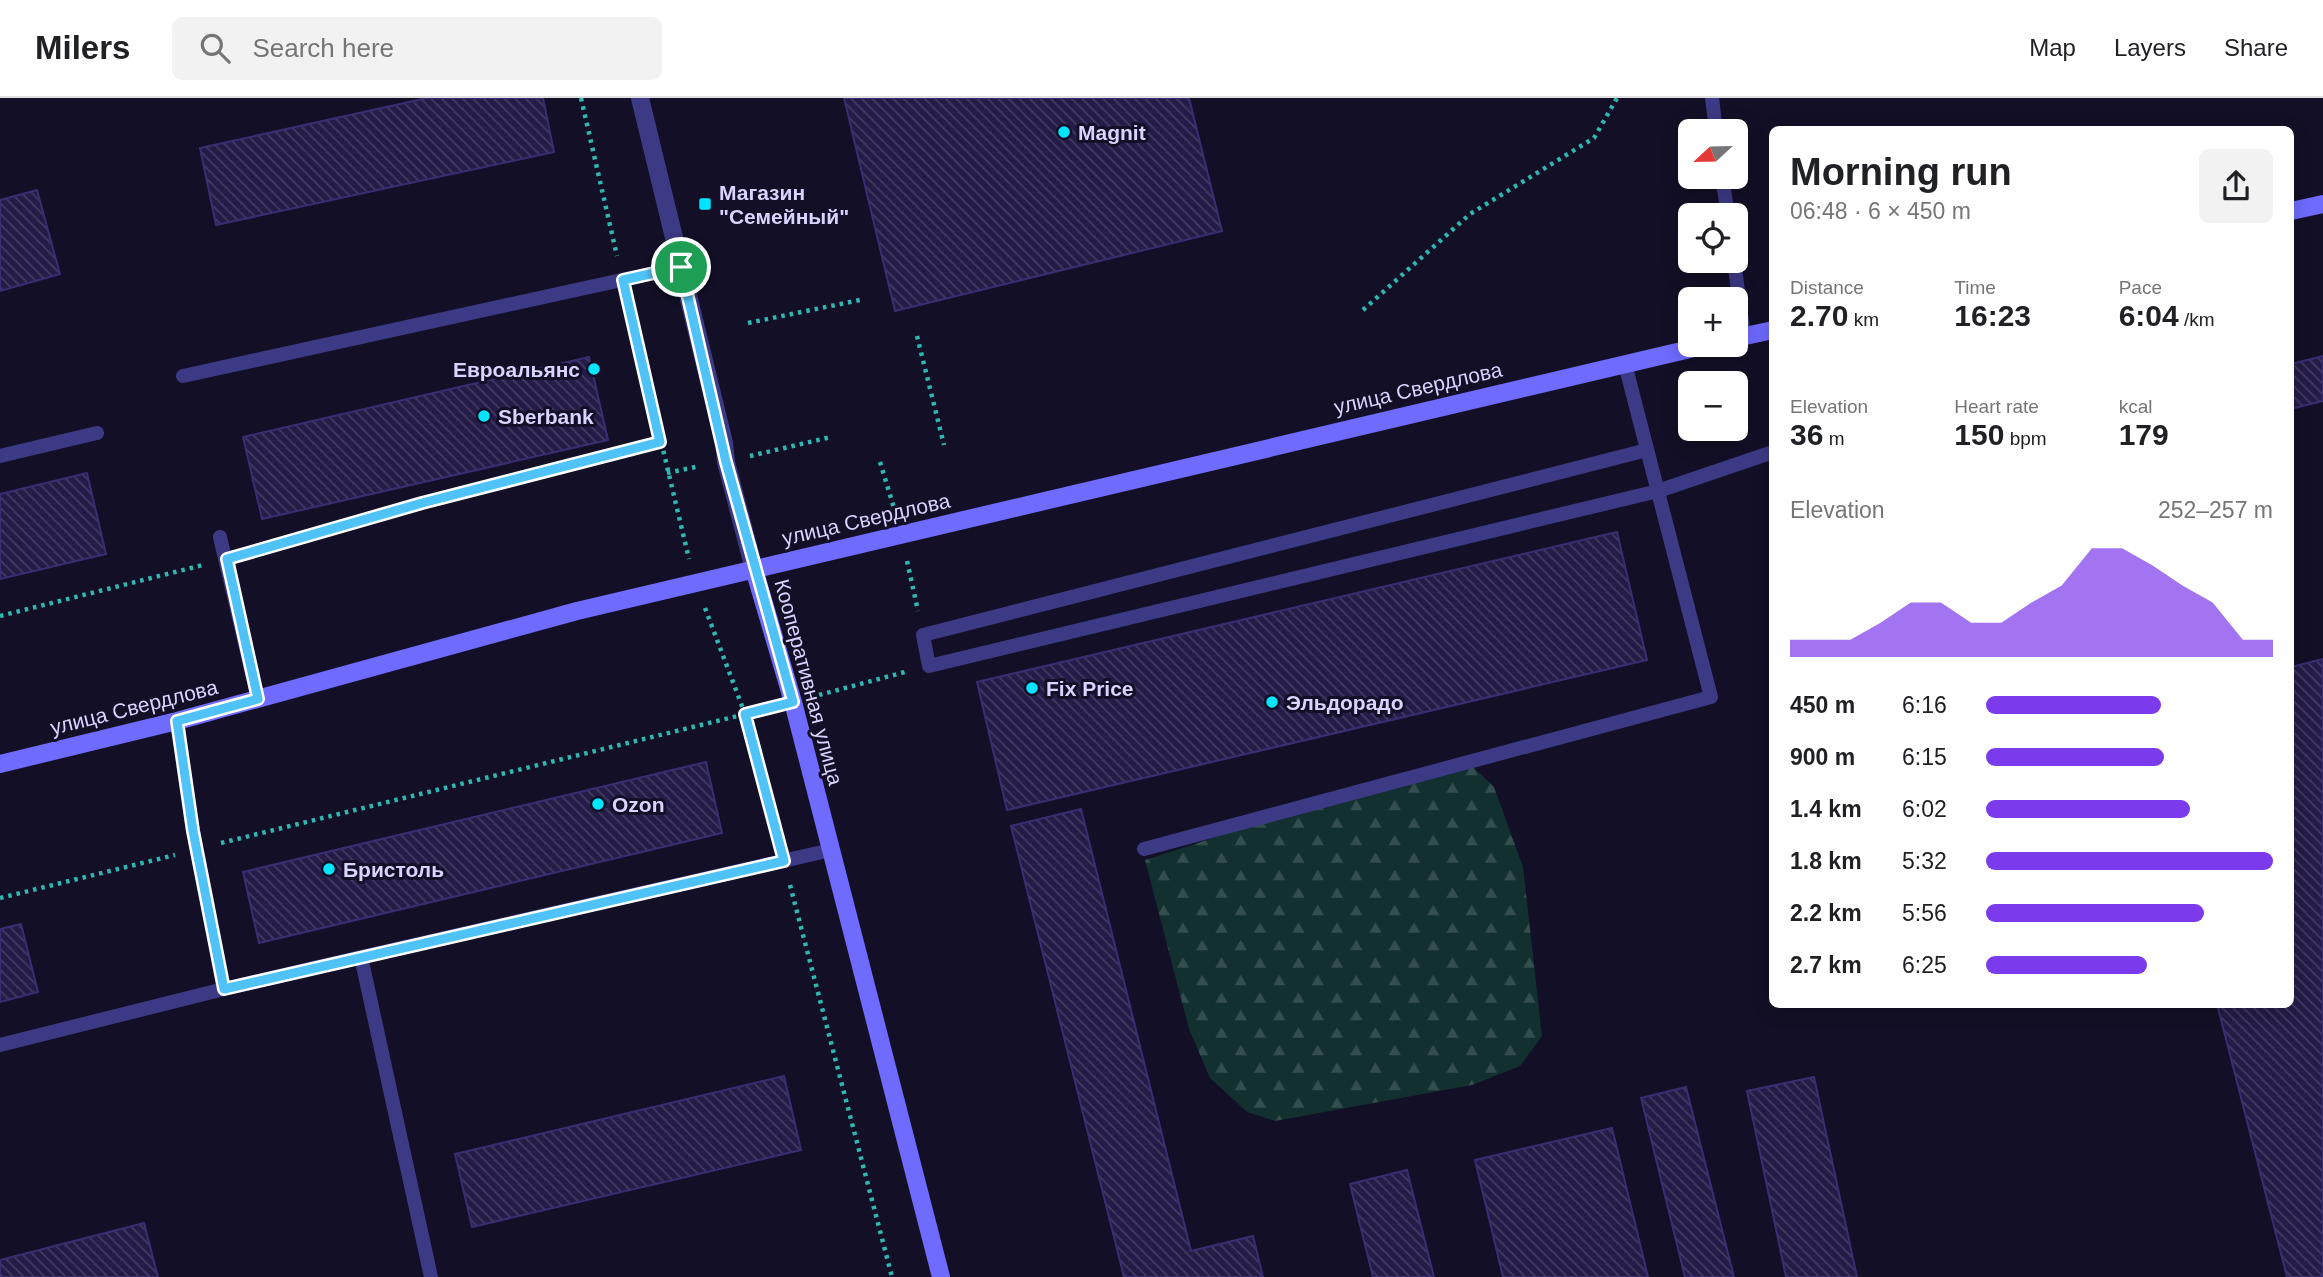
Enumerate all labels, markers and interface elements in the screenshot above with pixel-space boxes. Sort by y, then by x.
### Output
search box [172,17,662,80]
text: Milers [35,29,130,66]
icon: search [196,29,234,67]
text: Search here [252,33,394,63]
text: Map [2029,34,2076,61]
text: Layers [2114,34,2186,61]
text: Share [2224,34,2288,61]
north arrow [1678,119,1748,189]
map controls [1678,119,1748,441]
place label: Magnit [1078,121,1146,144]
marker: Magnit [1056,124,1072,140]
button: share [2199,149,2273,223]
text: Morning run [1790,151,2012,193]
place label: Магазин "Семейный" [719,181,849,228]
marker: Магазин "Семейный" [697,196,713,212]
text: 06:48 · 6 × 450 m [1790,198,1971,224]
button: locate [1678,203,1748,273]
pin [651,237,711,297]
icon: arrive [662,248,700,286]
text: Distance [1790,277,1864,298]
text: Time [1954,277,1996,298]
text: Pace [2119,277,2162,298]
button: + [1678,287,1748,357]
text: 2.70 [1790,299,1848,332]
text: 16:23 [1954,299,2031,332]
text: 6:04 [2119,299,2179,332]
text: km [1848,309,1879,330]
text: /km [2179,309,2215,330]
street label: улица Свердлова [1332,357,1504,419]
place label: Евроальянс [453,358,580,381]
marker: Евроальянс [586,361,602,377]
button: − [1678,371,1748,441]
text: Elevation [1790,396,1868,417]
text: Heart rate [1954,396,2039,417]
text: kcal [2119,396,2152,417]
place label: Sberbank [498,405,594,428]
marker: Sberbank [476,408,492,424]
text: 36 [1790,418,1823,451]
text: 150 [1954,418,2004,451]
text: 179 [2119,418,2169,451]
text: m [1823,428,1844,449]
text: bpm [2004,428,2047,449]
street label: улица Свердлова [780,488,952,550]
text: Elevation [1790,497,1885,523]
text: 252–257 m [2158,497,2273,523]
street label: Кооперативная улица [770,577,848,788]
street label: улица Свердлова [48,675,220,739]
place label: Fix Price [1046,677,1134,700]
marker: Fix Price [1024,680,1040,696]
place label: Эльдорадо [1286,691,1404,714]
text: 450 m [1790,692,1855,718]
text: 6:16 [1902,692,1947,718]
marker: Эльдорадо [1264,694,1280,710]
text: 900 m [1790,744,1855,770]
text: 6:15 [1902,744,1947,770]
place label: Ozon [612,793,665,816]
marker: Ozon [590,796,606,812]
text: 1.4 km [1790,796,1862,822]
text: 6:02 [1902,796,1947,822]
text: 1.8 km [1790,848,1862,874]
text: 5:32 [1902,848,1947,874]
place label: Бристоль [343,858,444,881]
marker: Бристоль [321,861,337,877]
text: 2.2 km [1790,900,1862,926]
text: 5:56 [1902,900,1947,926]
text: 2.7 km [1790,952,1862,978]
text: 6:25 [1902,952,1947,978]

